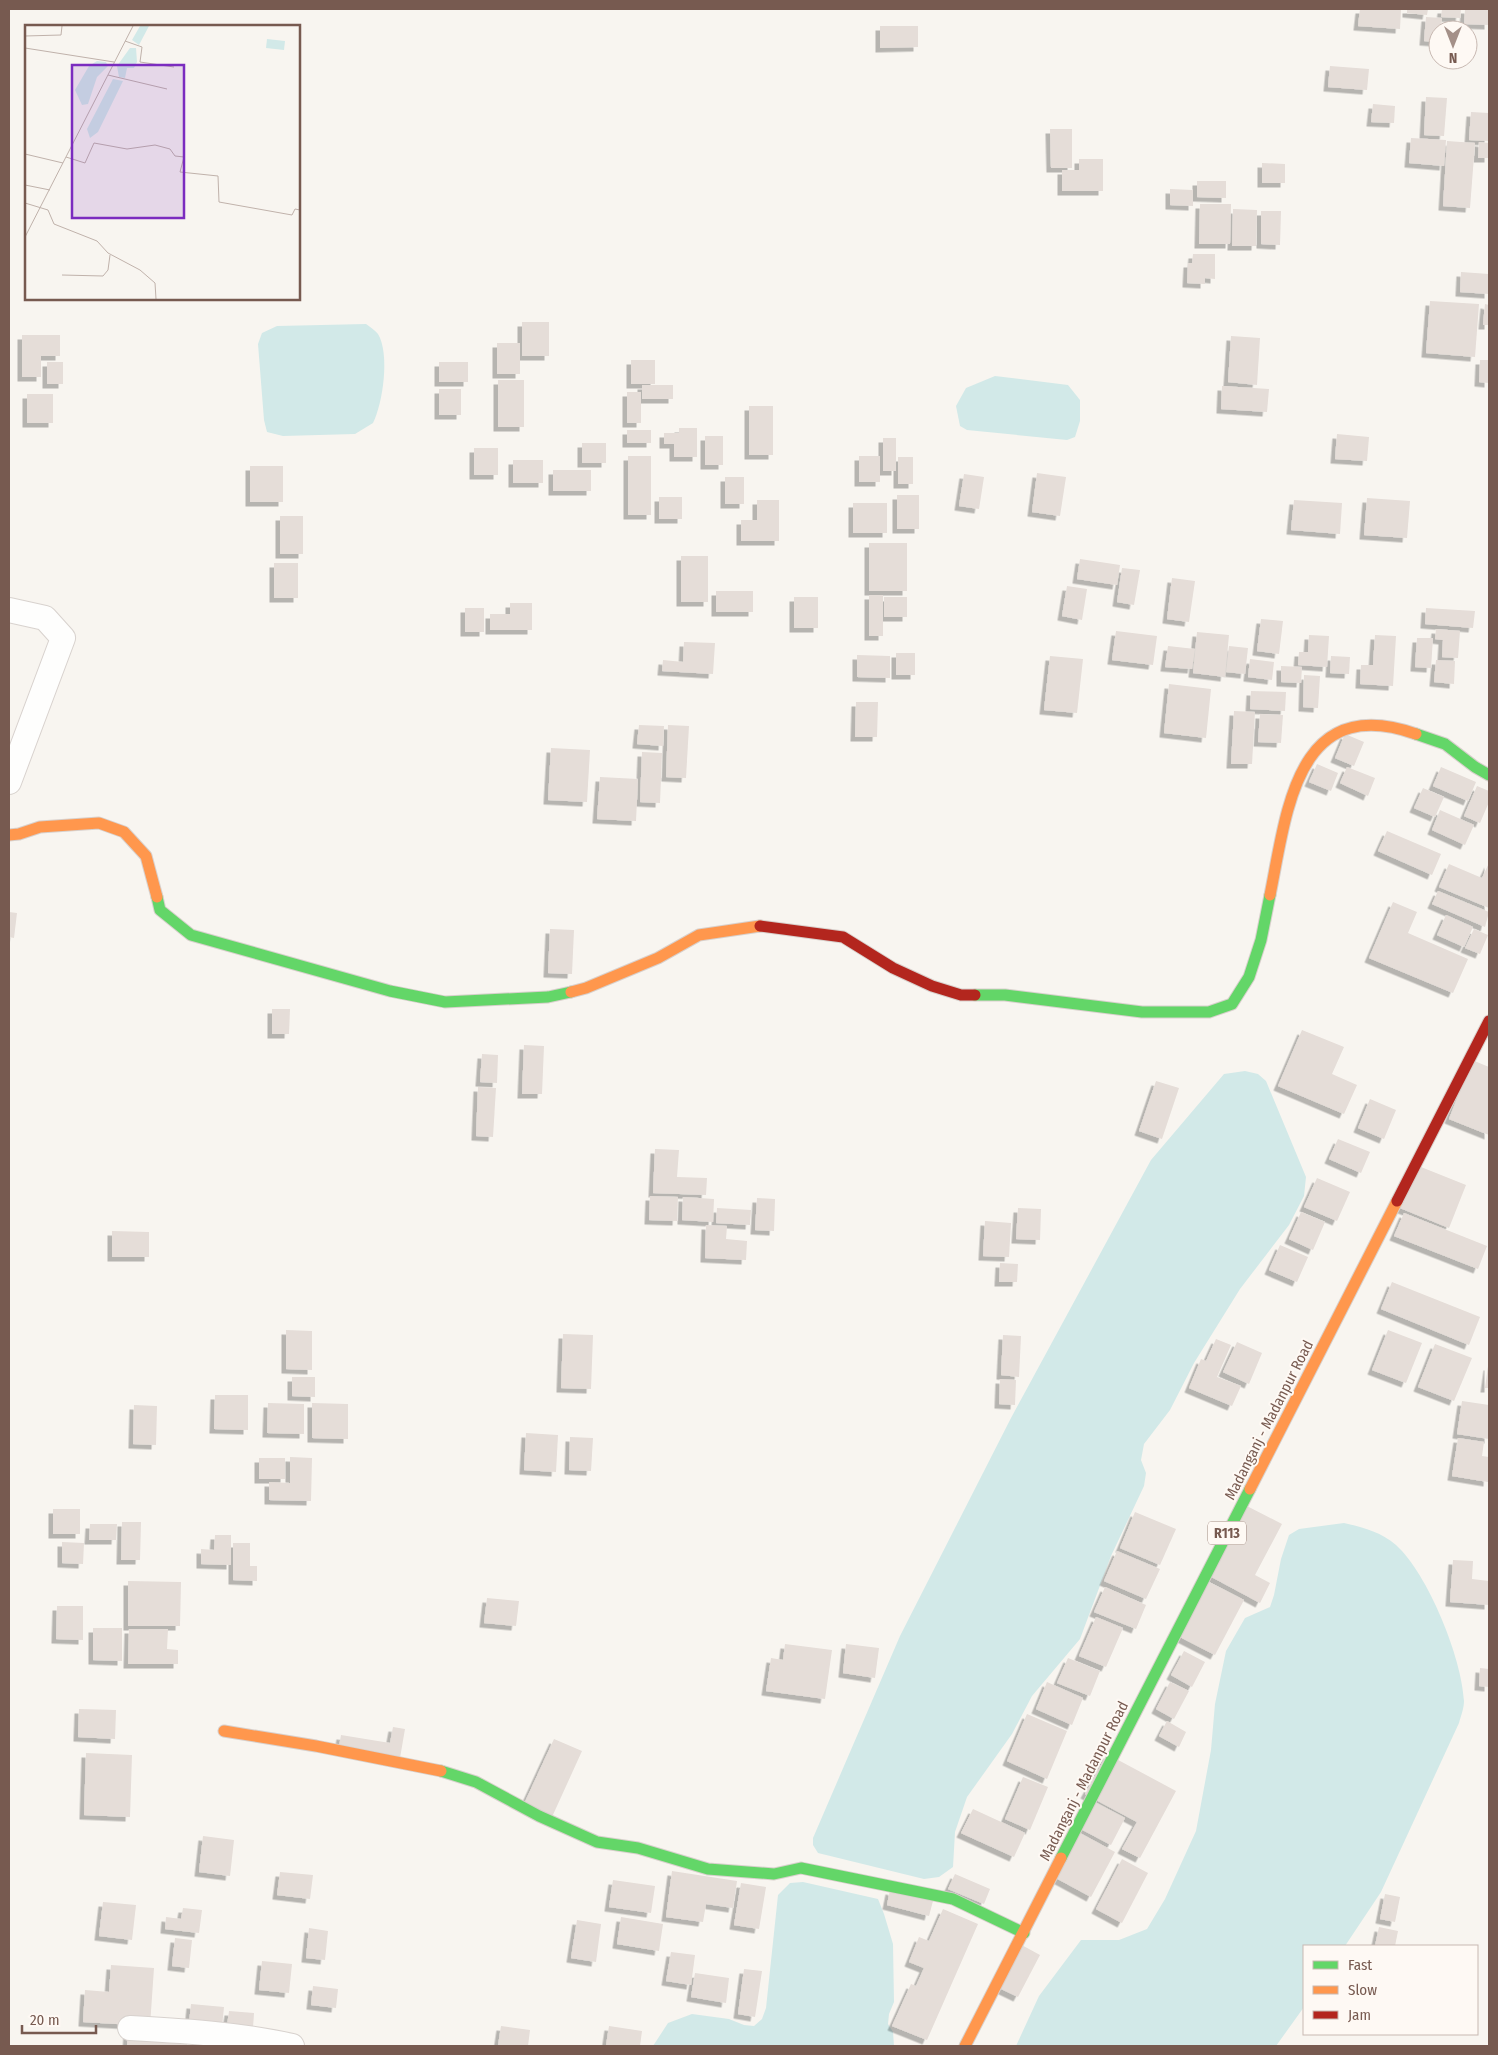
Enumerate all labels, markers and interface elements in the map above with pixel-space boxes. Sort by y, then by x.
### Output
north arrow [1428,20,1478,70]
inset map [25,25,300,300]
text: N [1449,49,1457,66]
street label: Madanganj - Madanpur Road [1221,1337,1317,1503]
road number: R113 [1208,1522,1246,1545]
street label: Madanganj - Madanpur Road [1036,1698,1132,1864]
legend [1303,1945,1478,2035]
text: Fast [1348,1956,1372,1974]
text: Slow [1348,1981,1377,1999]
scale bar [22,2002,96,2034]
text: Jam [1348,2006,1371,2024]
text: 20 m [30,2011,60,2029]

